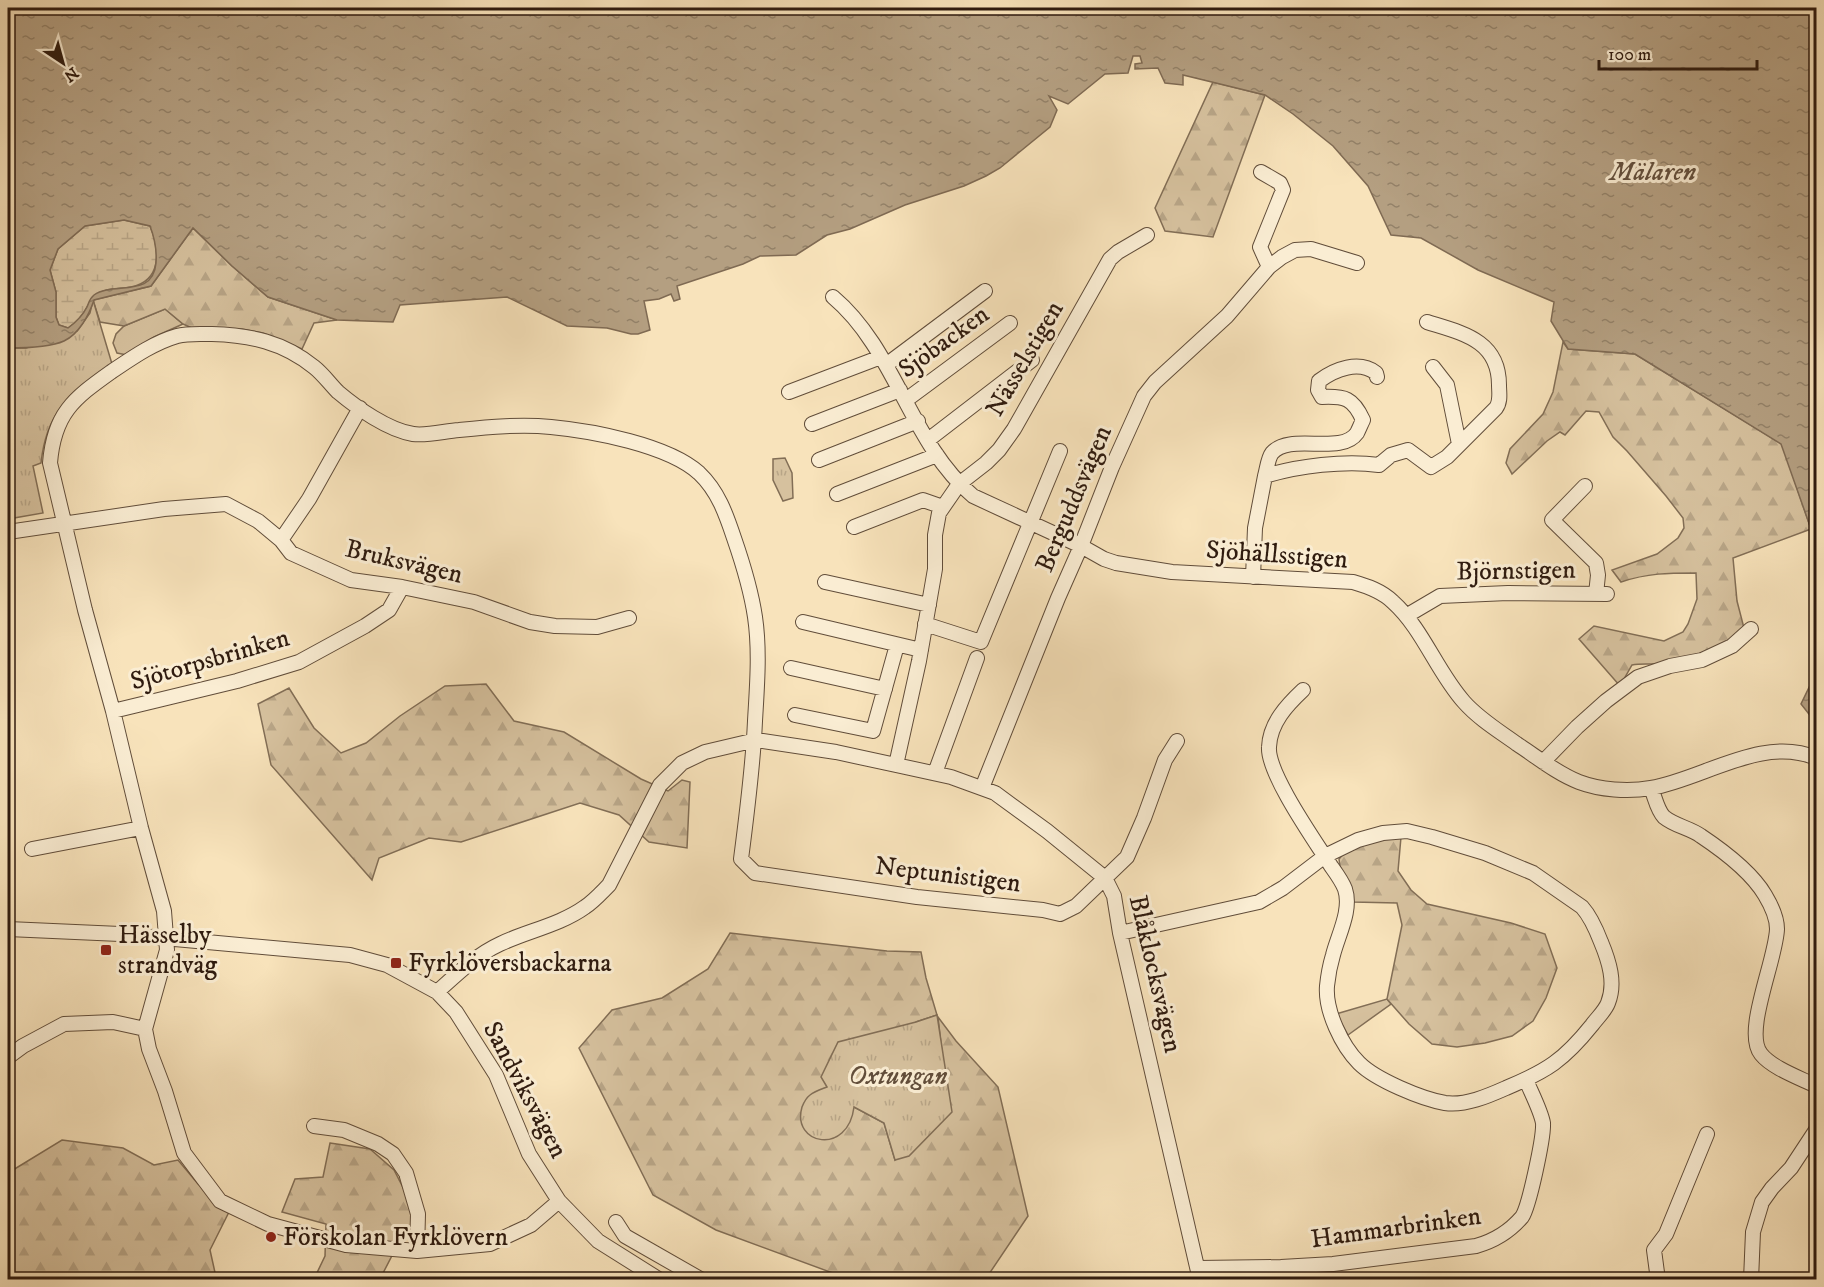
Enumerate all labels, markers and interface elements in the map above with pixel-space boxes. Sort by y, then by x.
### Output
north arrow [33,33,93,93]
scale bar [1599,33,1756,71]
text: 100 m [1608,44,1651,66]
text: N [60,62,82,86]
water label: Mälaren [1608,155,1697,189]
street label: Nässelstigen [979,295,1072,423]
street label: Sjöbacken [892,298,996,386]
street label: Berguddsvägen [1028,420,1120,577]
street label: Bruksvägen [342,532,466,592]
street label: Sjöhällsstigen [1205,534,1349,576]
street label: Björnstigen [1456,553,1576,589]
street label: Sjötorpsbrinken [127,621,294,698]
street label: Neptunistigen [873,850,1023,900]
street label: Blåklocksvägen [1121,892,1189,1056]
place label: Hässelby strandväg [118,919,218,982]
marker: Hässelby strandväg [99,943,113,957]
place label: Fyrklöversbackarna [408,947,612,980]
marker: Fyrklöversbackarna [389,956,403,970]
street label: Sandviksvägen [475,1016,575,1164]
park label: Oxtungan [848,1060,948,1093]
street label: Hammarbrinken [1309,1200,1484,1256]
place label: Förskolan Fyrklövern [283,1221,509,1254]
marker: Förskolan Fyrklövern [264,1230,278,1244]

